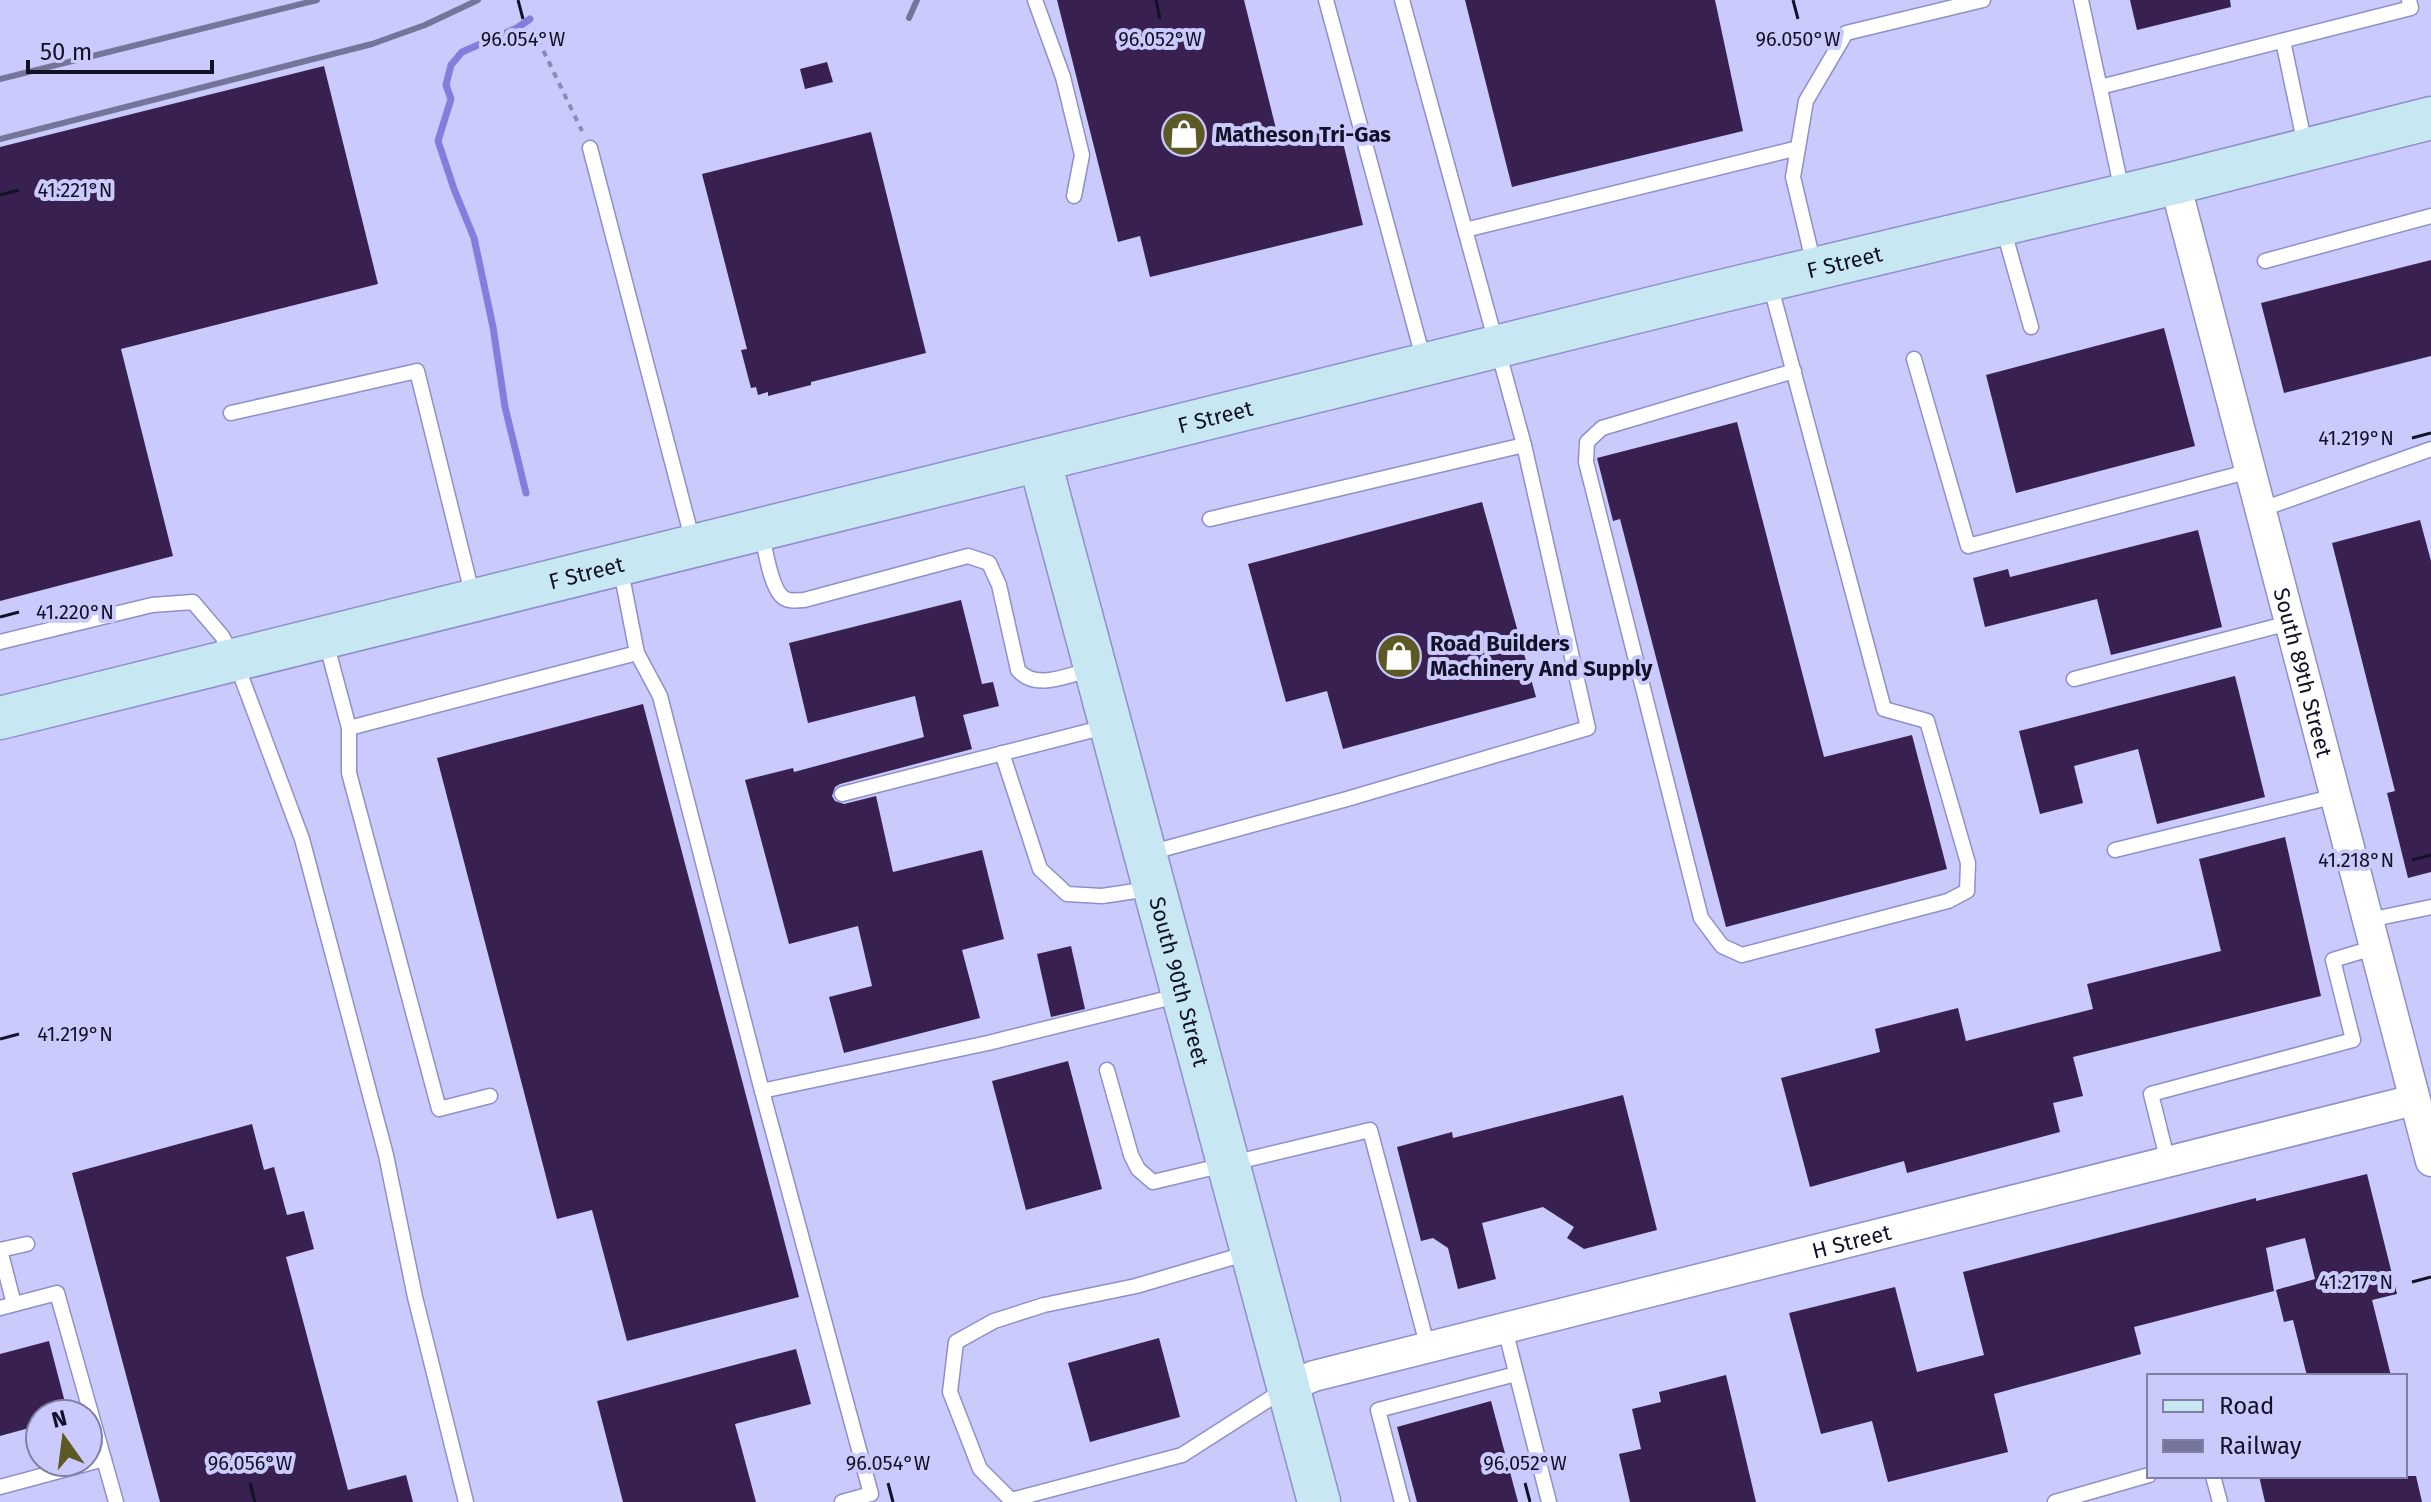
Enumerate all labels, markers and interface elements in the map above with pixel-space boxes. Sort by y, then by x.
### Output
scale bar [28,24,212,74]
text: 96.054°W [481,27,566,51]
text: 96.052°W [1118,27,1202,51]
text: 96.050°W [1755,27,1841,51]
text: 50 m [40,38,92,66]
shop icon: Matheson Tri-Gas [1160,110,1208,158]
place label: Matheson Tri-Gas [1215,121,1391,148]
text: 41.221°N [37,178,113,202]
street label: F Street [1804,240,1885,284]
street label: F Street [1175,395,1256,439]
text: 41.219°N [2318,426,2394,450]
street label: F Street [546,551,627,595]
street label: South 89th Street [2268,585,2338,760]
text: 41.220°N [36,600,114,624]
place label: Road Builders Machinery And Supply [1430,630,1653,682]
shop icon: Road Builders Machinery And Supply [1375,632,1423,680]
text: 41.218°N [2318,848,2394,872]
street label: South 90th Street [1143,894,1215,1070]
text: 41.219°N [37,1022,113,1046]
street label: H Street [1809,1219,1894,1265]
text: 41.217°N [2319,1270,2393,1294]
legend [2147,1374,2407,1478]
text: Road [2219,1392,2274,1420]
north arrow [24,1398,104,1478]
text: N [49,1404,70,1434]
text: Railway [2219,1432,2302,1460]
text: 96.056°W [208,1451,293,1475]
text: 96.054°W [846,1451,931,1475]
text: 96.052°W [1483,1451,1567,1475]

